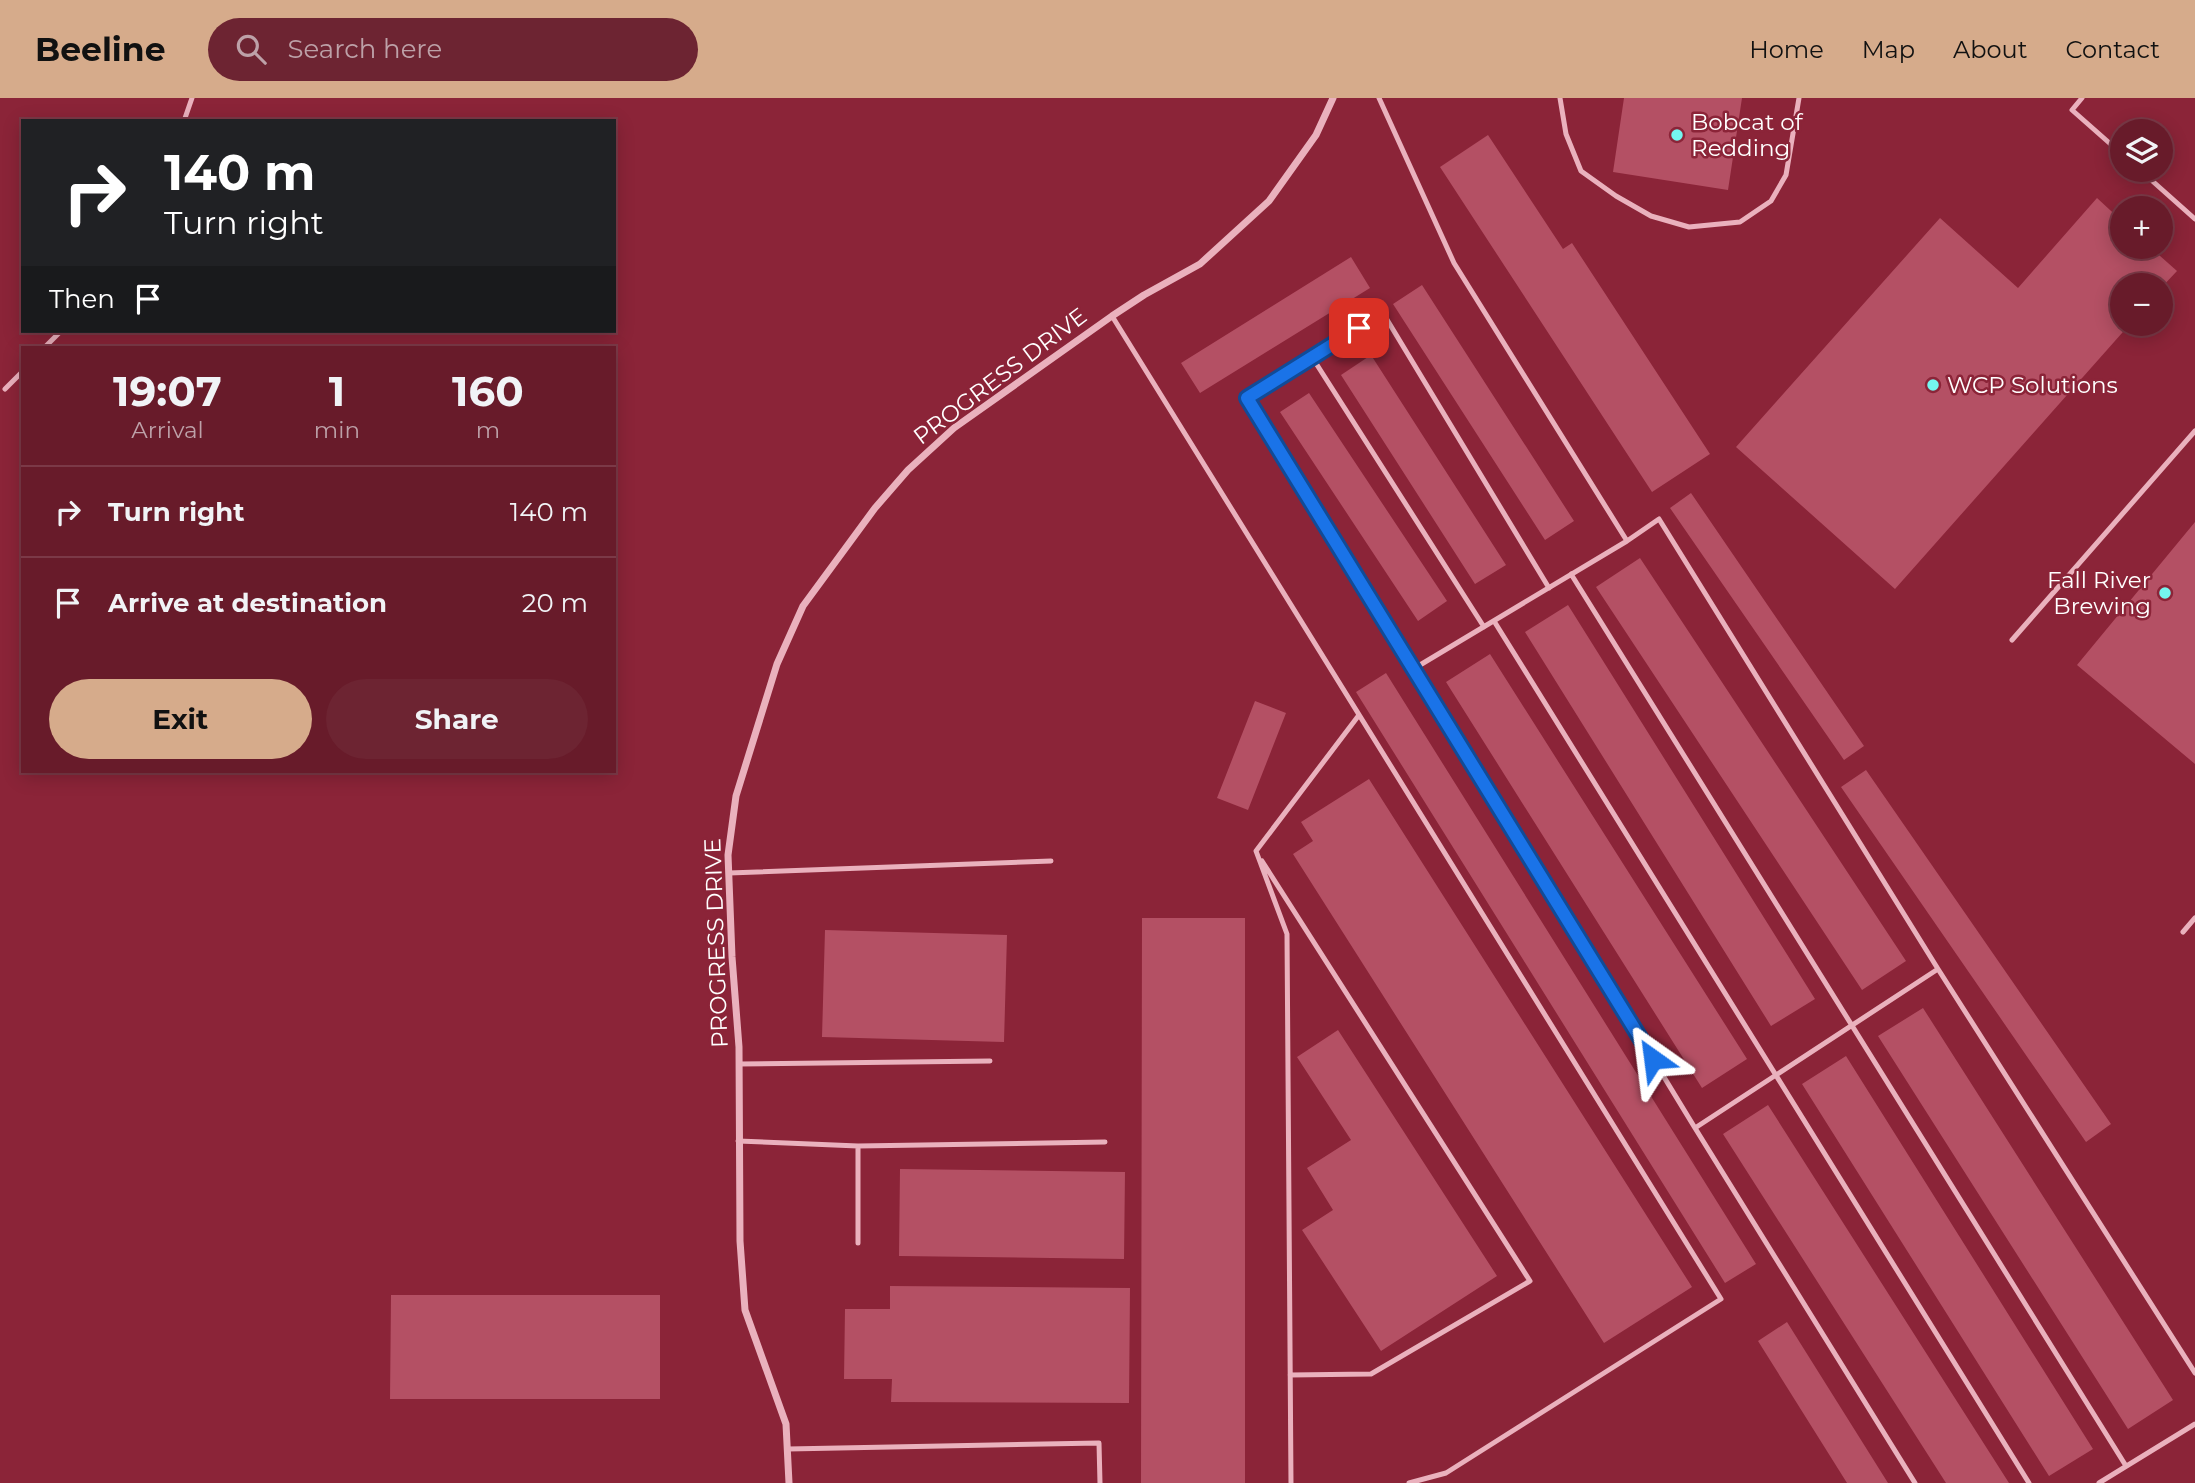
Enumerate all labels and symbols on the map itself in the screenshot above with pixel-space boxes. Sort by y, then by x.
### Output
place label: Bobcat of Redding [1691,108,1804,162]
marker: Bobcat of Redding [1669,127,1685,143]
pin [1329,298,1389,358]
street label: PROGRESS DRIVE [908,302,1092,450]
place label: WCP Solutions [1947,371,2118,399]
marker: WCP Solutions [1925,377,1941,393]
place label: Fall River Brewing [2047,566,2151,620]
marker: Fall River Brewing [2157,585,2173,601]
street label: PROGRESS DRIVE [698,838,734,1048]
position arrow [1616,1022,1690,1096]

